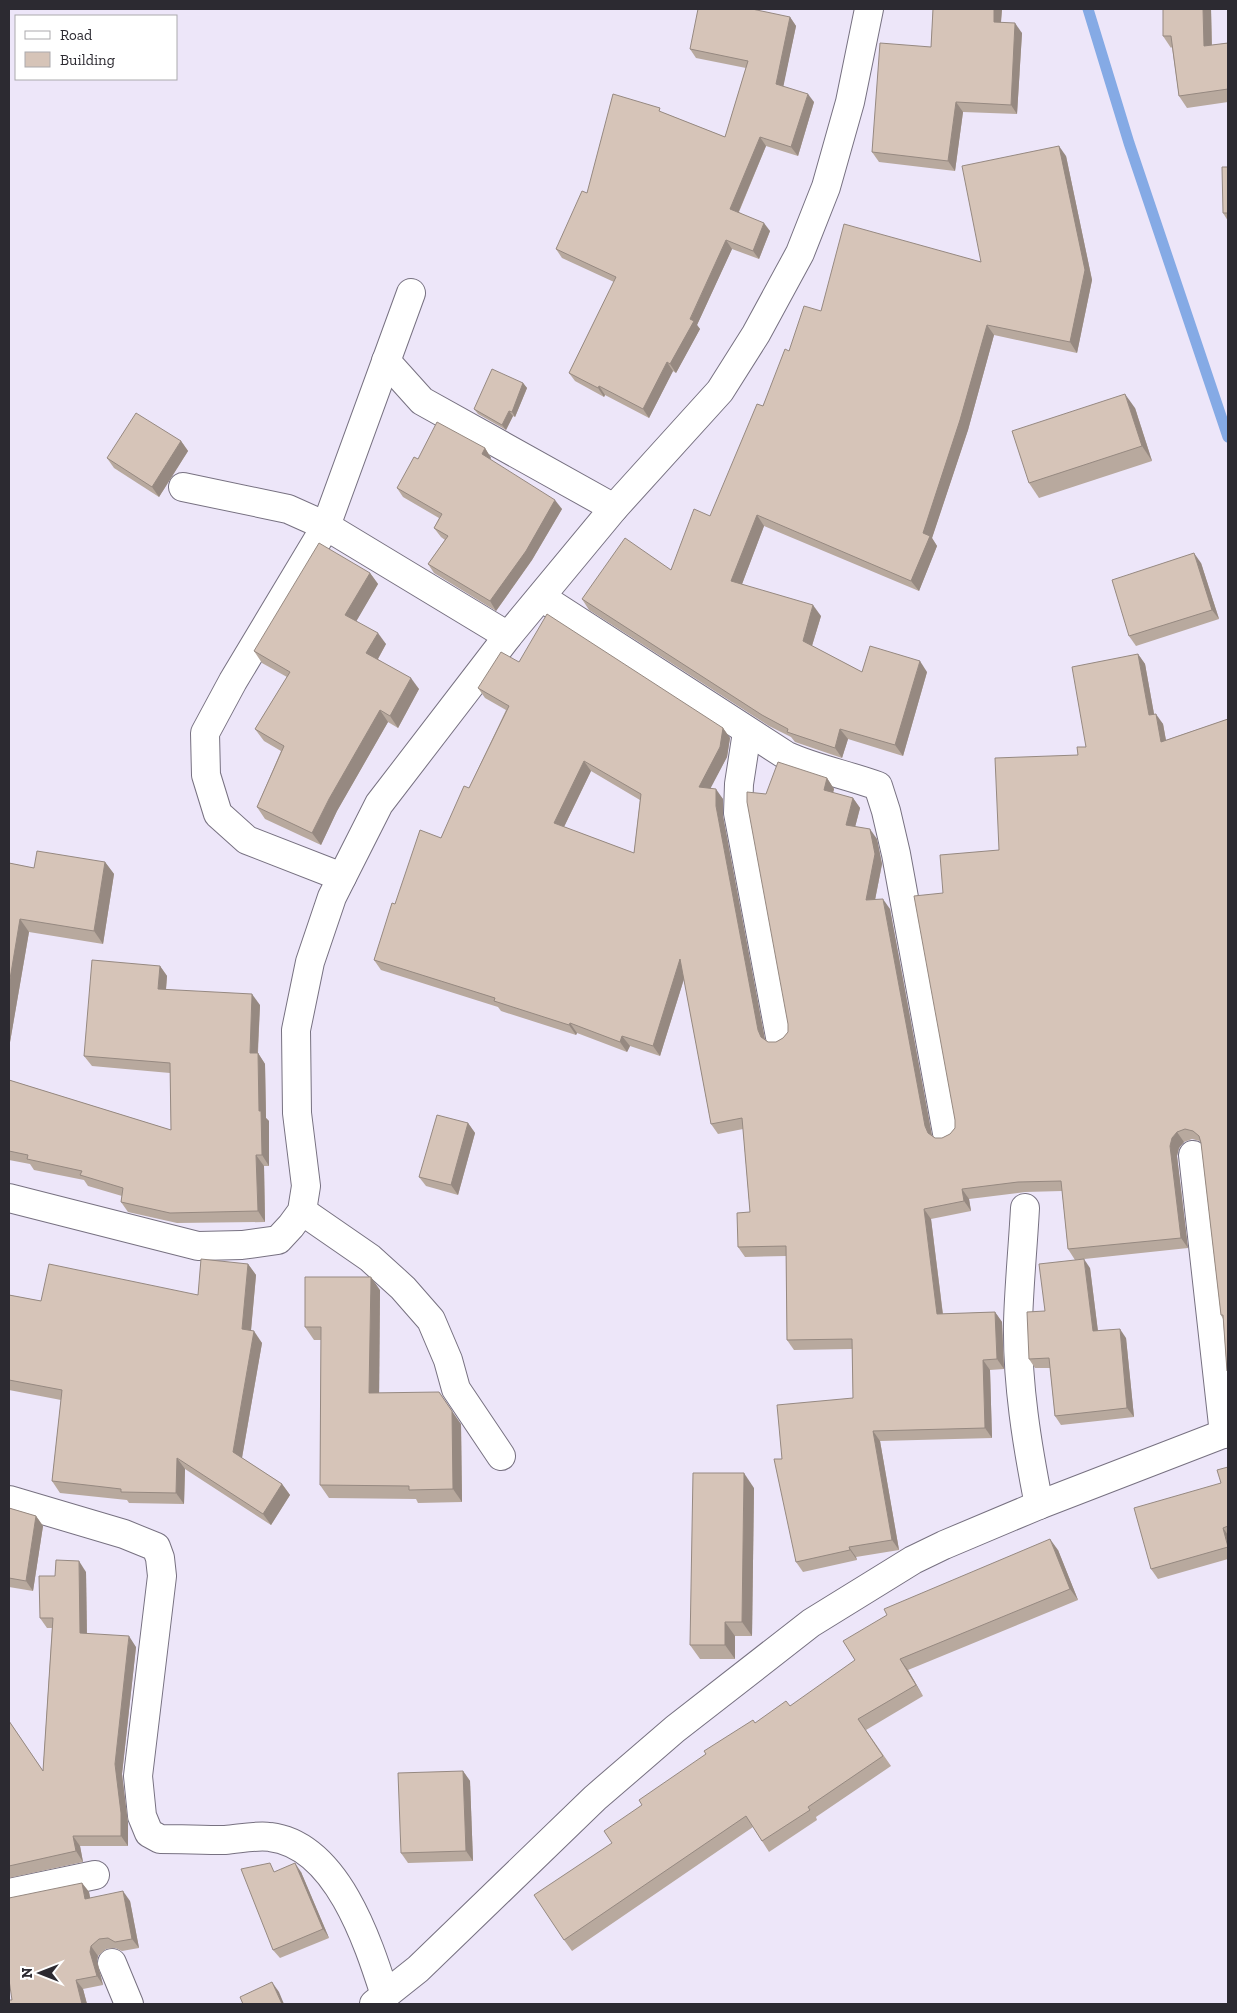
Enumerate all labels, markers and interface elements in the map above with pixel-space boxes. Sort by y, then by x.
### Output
legend [15,15,178,80]
text: Road [60,26,93,44]
text: Building [60,51,115,69]
north arrow [15,1948,65,1998]
text: N [19,1967,36,1978]

